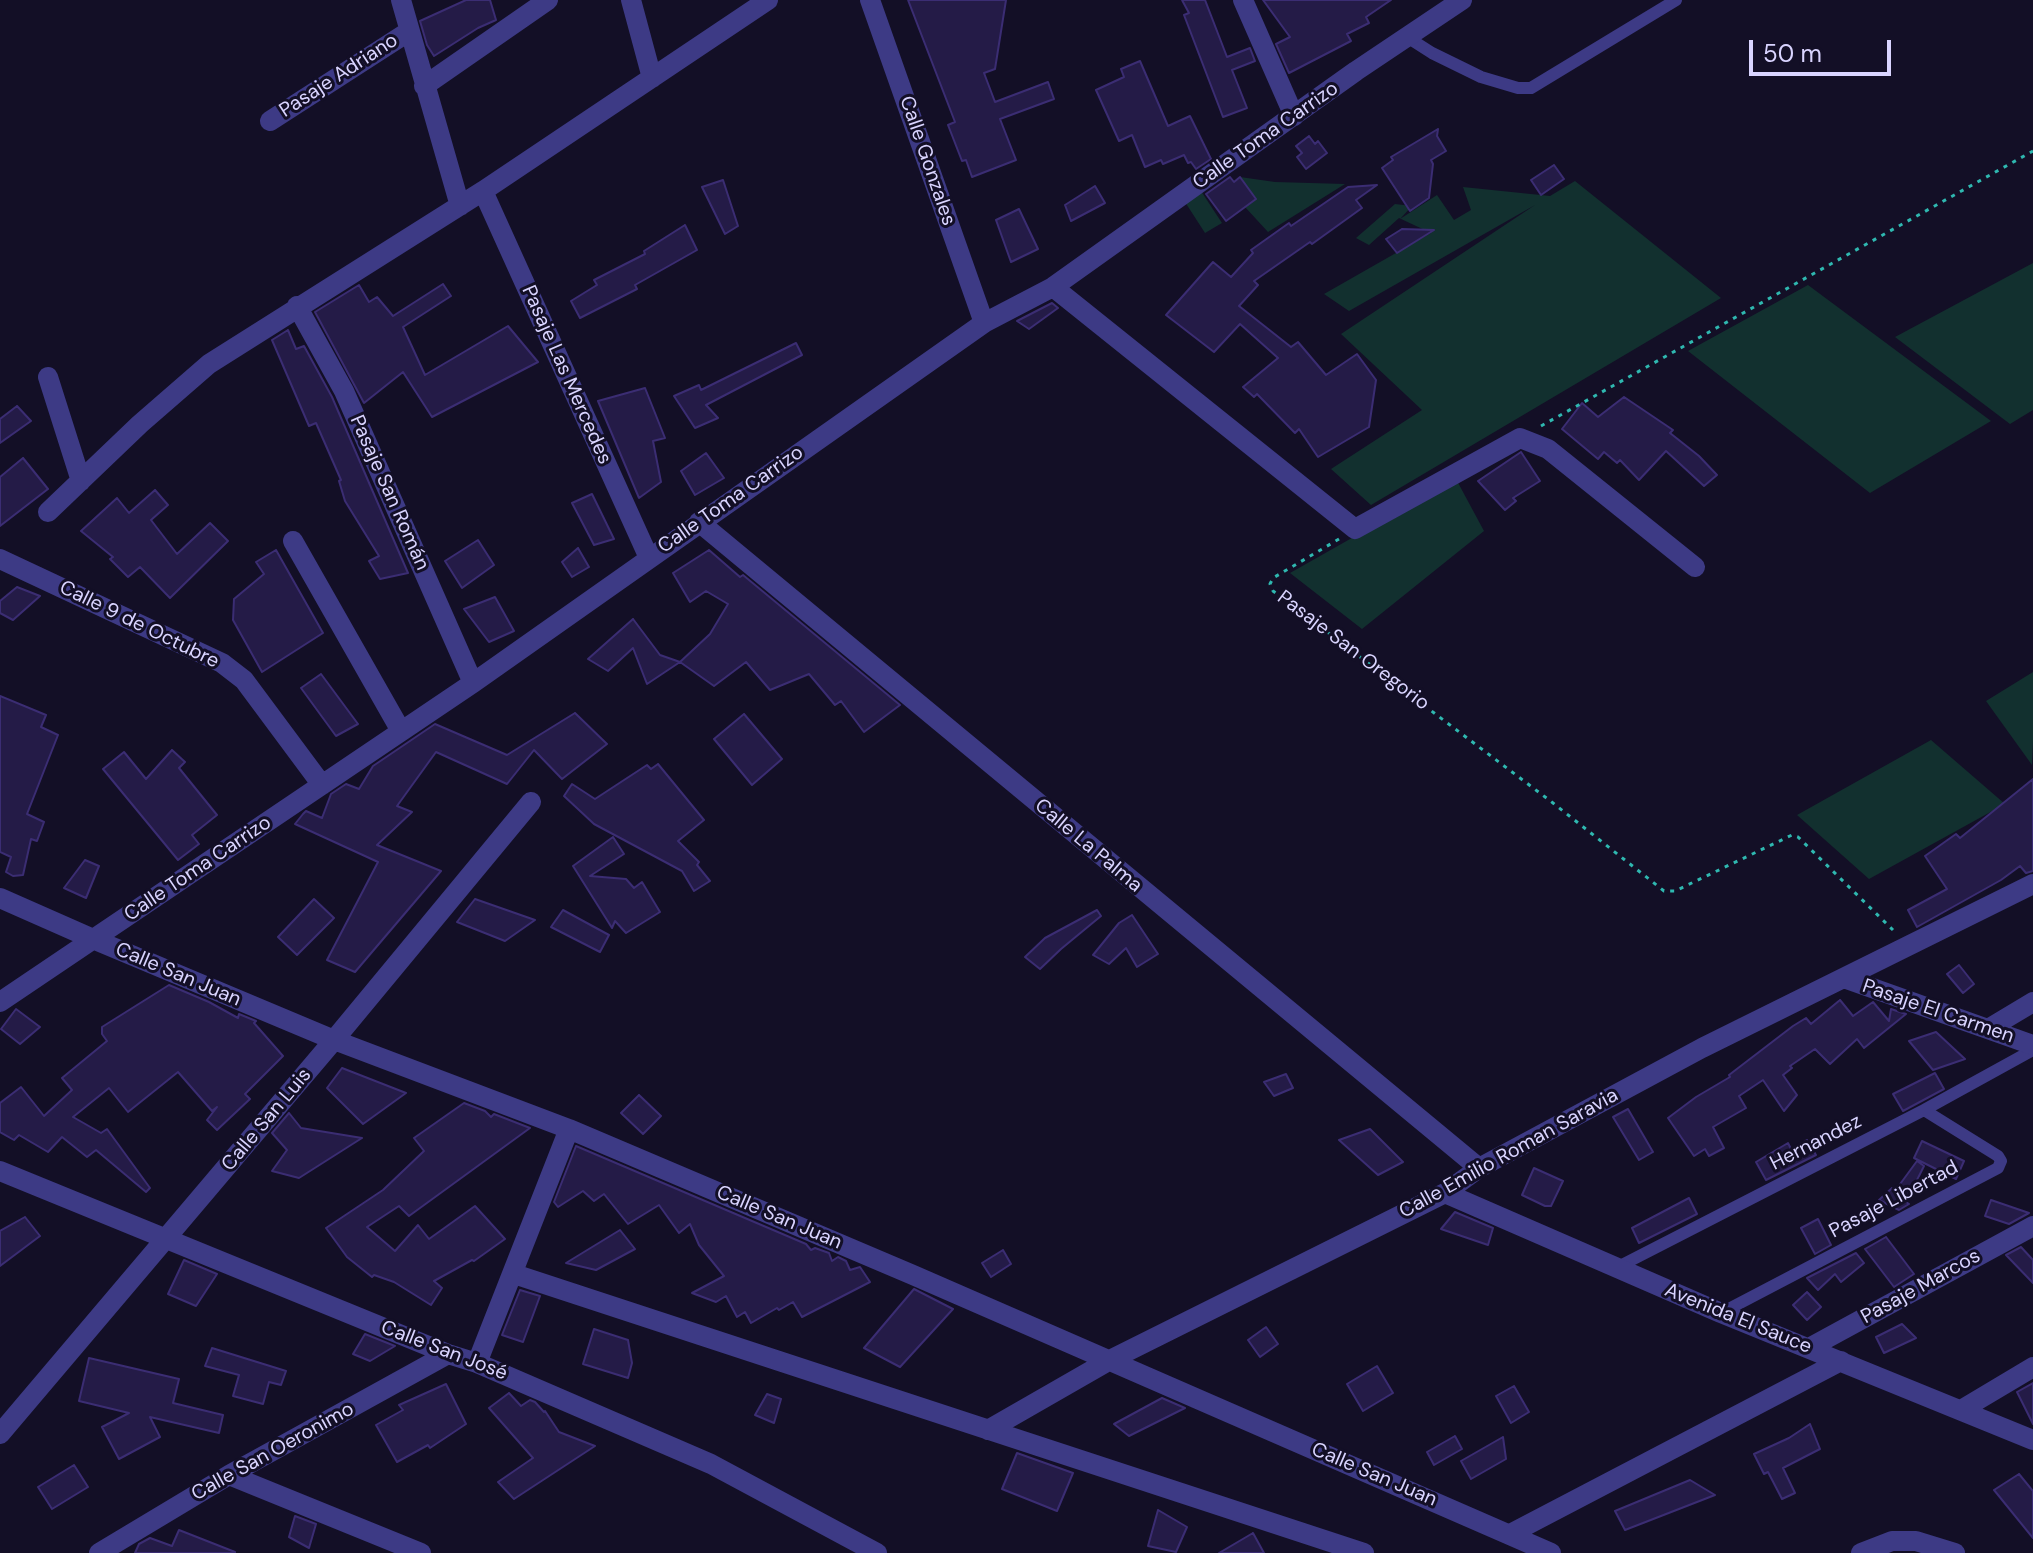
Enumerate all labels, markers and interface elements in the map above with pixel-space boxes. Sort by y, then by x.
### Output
scale bar [1753,24,1895,74]
street label: Pasaje Adriano [275,29,403,123]
text: 50 m [1763,38,1822,69]
street label: Calle Toma Carrizo [1189,77,1343,195]
street label: Calle Gonzales [894,93,960,229]
street label: Pasaje Las Mercedes [516,282,616,468]
street label: Pasaje San Román [344,412,434,574]
street label: Calle Toma Carrizo [654,441,808,559]
street label: Calle 9 de Octubre [55,576,223,674]
street label: Pasaje San Oregorio [1272,586,1434,716]
street label: Calle La Palma [1029,794,1147,898]
street label: Calle Toma Carrizo [120,811,276,927]
street label: Calle San Juan [112,938,244,1012]
street label: Pasaje El Carmen [1859,975,2017,1049]
street label: Calle San Luis [217,1064,317,1176]
street label: Calle Emilio Roman Saravia [1395,1084,1623,1224]
street label: Hernandez [1766,1110,1866,1176]
street label: Pasaje Libertad [1826,1156,1962,1244]
street label: Calle San Juan [713,1181,845,1255]
street label: Pasaje Marcos [1857,1244,1985,1330]
street label: Avenida El Sauce [1661,1279,1815,1359]
street label: Calle San José [377,1316,511,1386]
street label: Calle San Oeronimo [188,1397,358,1507]
street label: Calle San Juan [1308,1438,1440,1512]

